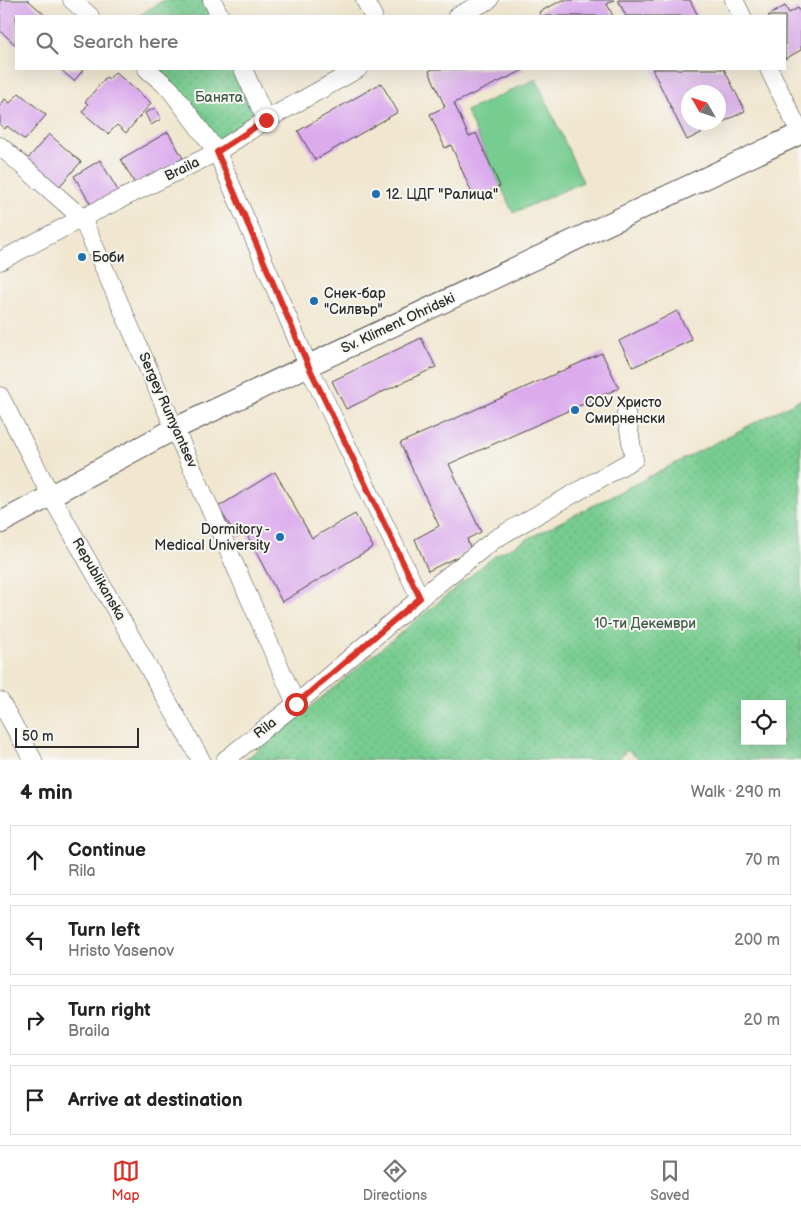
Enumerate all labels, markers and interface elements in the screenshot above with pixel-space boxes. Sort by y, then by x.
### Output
search box [15,15,786,70]
icon: search [33,29,61,57]
text: Search here [73,31,178,54]
north arrow [681,85,726,130]
park label: Банята [195,89,244,106]
route end [255,109,278,132]
street label: Braila [162,153,202,185]
place label: 12. ЦДГ "Ралица" [386,186,498,203]
marker: 12. ЦДГ "Ралица" [370,188,382,200]
place label: Боби [92,249,125,266]
marker: Боби [76,251,88,263]
place label: Снек-бар "Силвър" [324,285,386,318]
street label: Sv. Kliment Ohridski [338,289,458,357]
marker: Снек-бар "Силвър" [308,295,320,307]
street label: Sergey Rumyantsev [135,350,201,470]
place label: СОУ Христо Смирненски [585,394,665,427]
marker: СОУ Христо Смирненски [569,404,581,416]
place label: Dormitory - Medical University [154,521,271,554]
marker: Dormitory - Medical University [274,531,286,543]
street label: Republikanska [69,535,129,623]
park label: 10-ти Декември [594,615,696,632]
route start [285,693,308,716]
map controls [741,700,786,745]
button: locate [741,700,786,745]
street label: Rila [250,714,280,742]
scale bar [15,725,139,748]
text: 50 m [22,728,54,745]
text: 4 min [20,780,73,805]
text: Walk · 290 m [691,783,781,802]
text: Continue [68,839,146,862]
icon: ahead [21,846,49,874]
text: 70 m [745,851,780,870]
text: Rila [68,862,96,881]
text: Turn left [68,919,140,942]
icon: left [21,926,49,954]
text: 200 m [734,931,780,950]
text: Hristo Yasenov [68,942,174,961]
text: Turn right [68,999,151,1022]
icon: right [21,1006,49,1034]
text: 20 m [744,1011,780,1030]
text: Braila [68,1022,110,1041]
icon: arrive [21,1086,49,1114]
text: Arrive at destination [68,1089,243,1112]
tab: Map [112,1157,140,1204]
tab: Directions [363,1157,427,1204]
tab: Saved [650,1157,689,1204]

